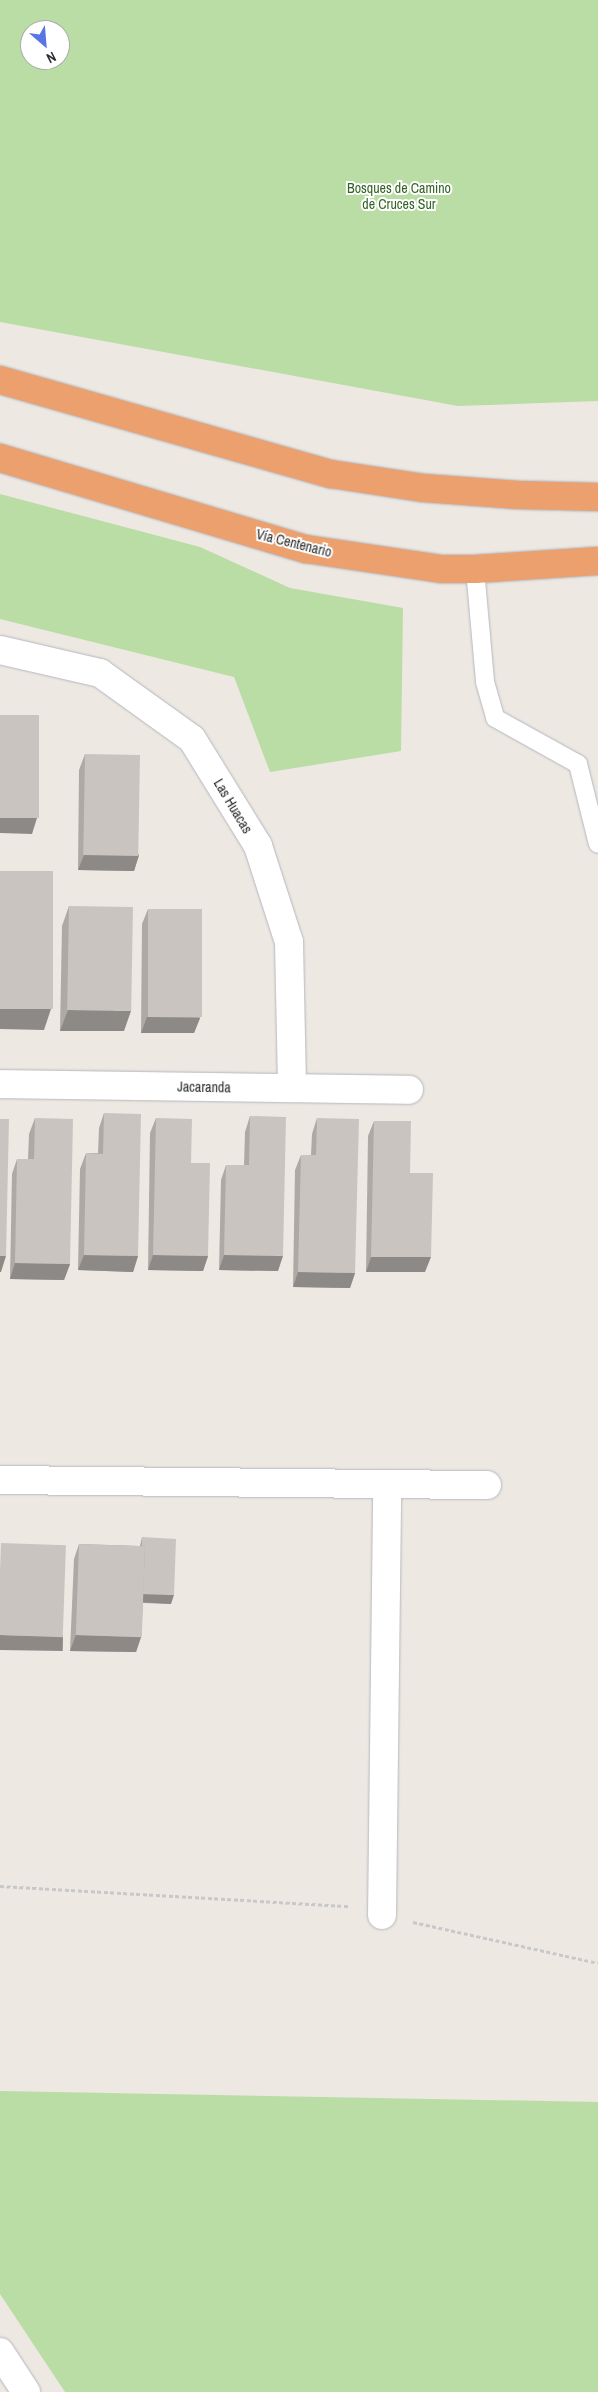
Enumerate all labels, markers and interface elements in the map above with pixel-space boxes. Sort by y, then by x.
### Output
north arrow [20,20,70,70]
text: N [44,48,59,67]
park label: Bosques de Camino de Cruces Sur [347,180,451,212]
street label: Vía Centenario [255,526,333,560]
street label: Las Huacas [210,776,256,836]
street label: Jacaranda [177,1078,231,1096]

